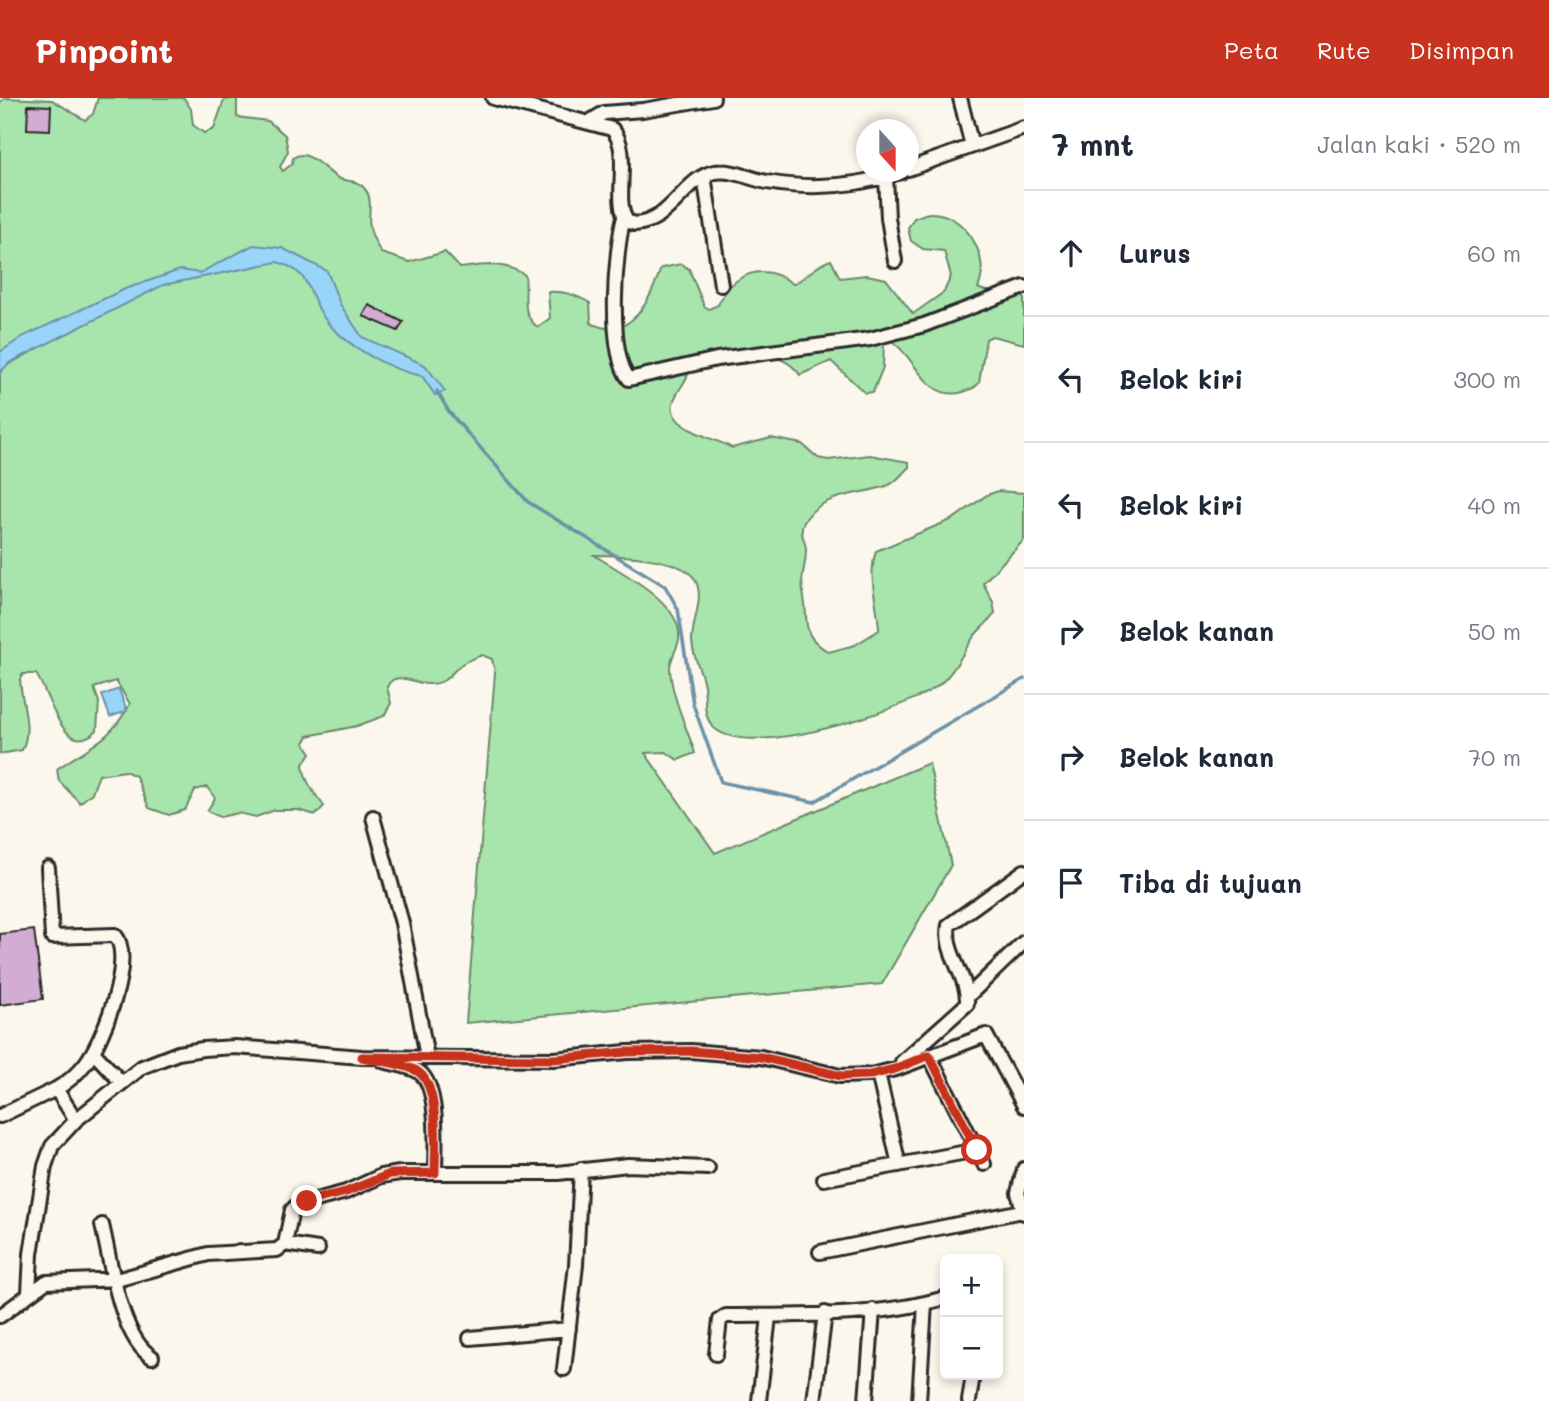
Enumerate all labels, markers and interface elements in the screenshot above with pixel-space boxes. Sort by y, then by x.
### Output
text: Pinpoint [35,28,173,71]
text: Peta [1224,34,1279,65]
text: Rute [1317,34,1371,65]
text: Disimpan [1409,34,1514,65]
north arrow [856,119,919,182]
text: 7 mnt [1052,124,1134,164]
text: Jalan kaki · 520 m [1317,129,1521,159]
icon: ahead [1052,234,1090,272]
text: Lurus [1119,236,1191,270]
text: 60 m [1467,238,1521,268]
icon: left [1052,360,1090,398]
text: Belok kiri [1119,362,1243,396]
text: 300 m [1453,364,1521,394]
icon: left [1052,486,1090,524]
text: Belok kiri [1119,488,1243,522]
text: 40 m [1468,490,1521,520]
icon: right [1052,612,1090,650]
text: Belok kanan [1119,614,1274,648]
text: 50 m [1468,616,1521,646]
icon: right [1052,738,1090,776]
text: Belok kanan [1119,740,1274,774]
text: 70 m [1468,742,1521,772]
icon: arrive [1052,864,1090,902]
text: Tiba di tujuan [1119,866,1302,900]
route start [961,1134,992,1165]
route end [291,1185,322,1216]
map controls [940,1254,1003,1380]
button: + [940,1254,1003,1317]
button: − [940,1317,1003,1380]

